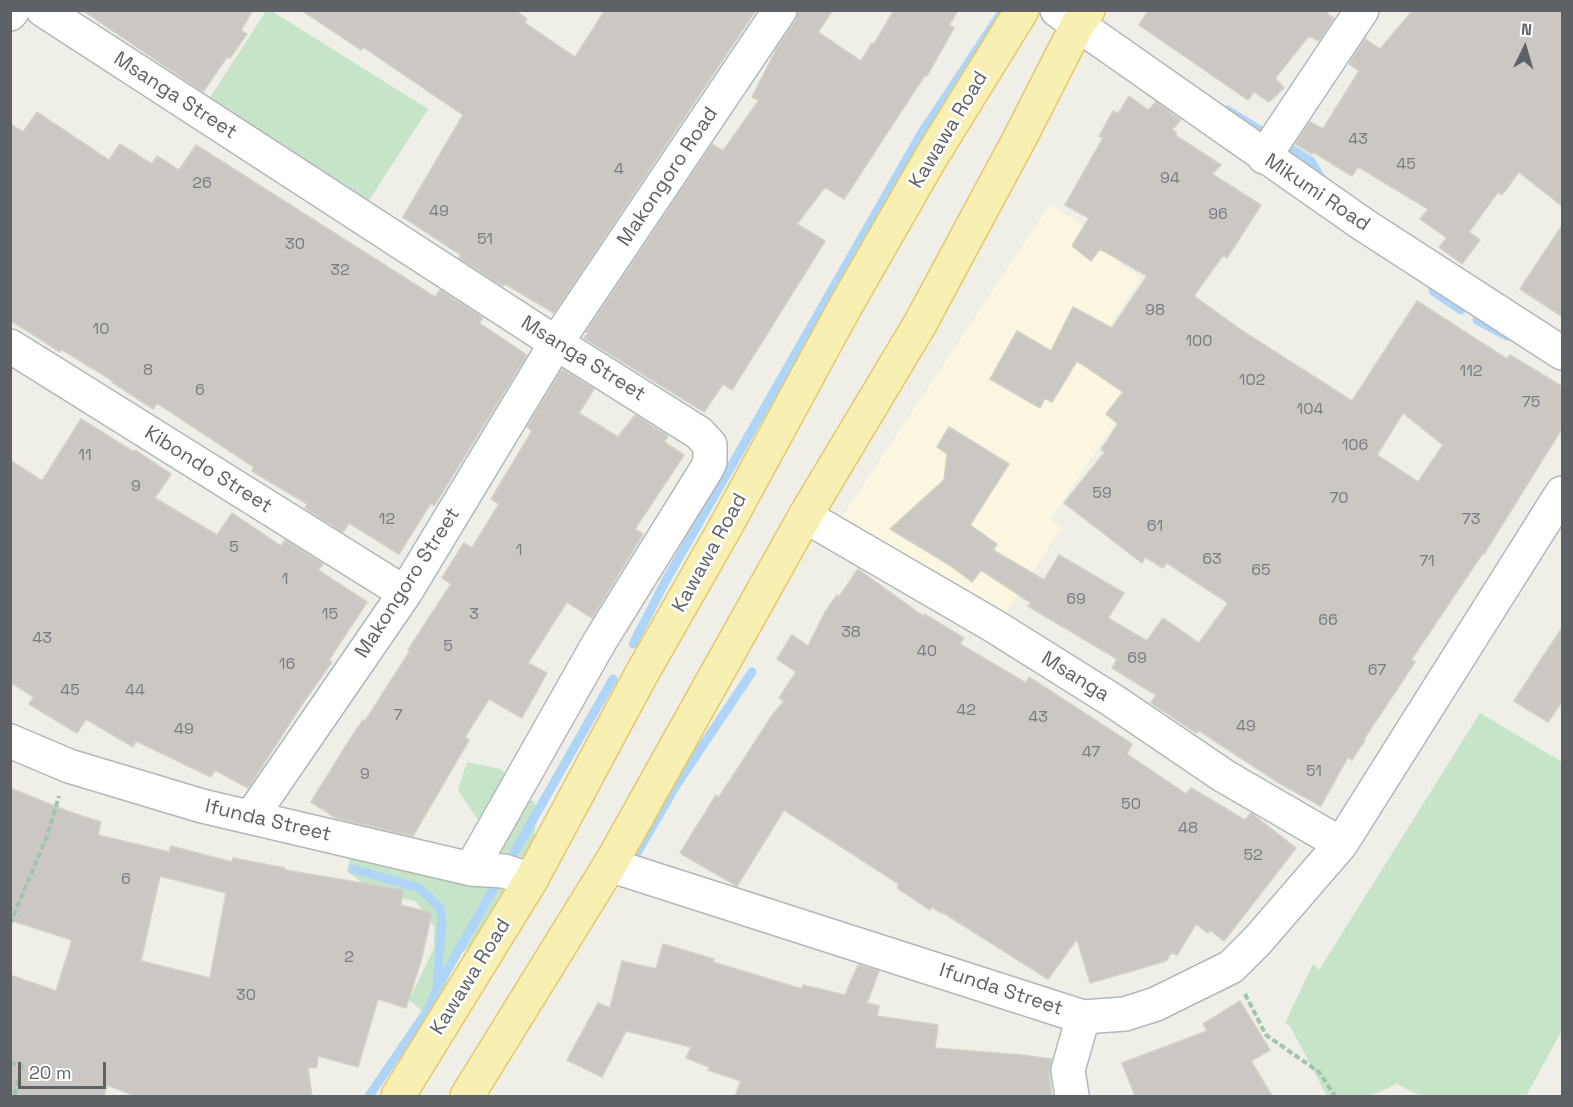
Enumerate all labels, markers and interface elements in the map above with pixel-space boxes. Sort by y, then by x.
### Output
north arrow [1495,18,1555,78]
text: N [1520,19,1533,40]
street label: Msanga Street [109,47,241,145]
street label: Kawawa Road [905,67,993,193]
street label: Makongoro Road [613,103,723,251]
house number: 43 [1348,130,1368,150]
street label: Mikumi Road [1260,149,1374,237]
house number: 45 [1396,155,1416,175]
house number: 4 [614,160,624,180]
house number: 94 [1160,169,1180,189]
house number: 26 [192,174,212,194]
house number: 49 [429,202,449,222]
house number: 96 [1208,205,1228,225]
house number: 51 [477,230,493,250]
house number: 30 [285,235,305,255]
house number: 32 [330,261,350,281]
house number: 98 [1145,301,1165,321]
street label: Msanga Street [516,311,650,407]
house number: 10 [93,320,109,340]
house number: 100 [1185,332,1213,352]
house number: 8 [143,361,153,381]
house number: 112 [1459,362,1483,382]
house number: 102 [1239,371,1265,391]
house number: 6 [195,381,205,401]
house number: 75 [1522,393,1540,413]
house number: 104 [1297,400,1323,420]
street label: Kibondo Street [140,421,276,519]
house number: 106 [1342,436,1368,456]
house number: 11 [78,446,92,466]
house number: 9 [131,477,141,497]
house number: 59 [1092,484,1112,504]
street label: Kawawa Road [667,489,753,617]
house number: 70 [1329,489,1349,509]
street label: Makongoro Street [350,503,466,663]
house number: 12 [379,510,395,530]
house number: 73 [1462,510,1480,530]
house number: 61 [1147,517,1163,537]
house number: 5 [229,538,239,558]
house number: 1 [516,541,522,561]
house number: 63 [1202,550,1222,570]
house number: 71 [1419,552,1435,572]
house number: 65 [1251,561,1271,581]
house number: 1 [282,570,288,590]
house number: 69 [1066,590,1086,610]
house number: 15 [322,605,338,625]
house number: 3 [469,605,479,625]
house number: 66 [1318,611,1338,631]
house number: 38 [841,623,861,643]
house number: 43 [32,629,52,649]
house number: 5 [443,637,453,657]
house number: 40 [917,642,937,662]
street label: Msanga [1036,647,1114,707]
house number: 69 [1127,649,1147,669]
house number: 16 [279,655,295,675]
house number: 67 [1368,661,1386,681]
house number: 45 [60,681,80,701]
house number: 44 [125,681,145,701]
house number: 42 [956,701,976,721]
house number: 7 [393,706,403,726]
house number: 43 [1028,708,1048,728]
house number: 49 [1236,717,1256,737]
house number: 49 [174,720,194,740]
house number: 47 [1082,743,1100,763]
house number: 51 [1306,762,1322,782]
house number: 9 [360,765,370,785]
street label: Ifunda Street [203,795,333,847]
house number: 50 [1121,795,1141,815]
house number: 48 [1178,819,1198,839]
house number: 52 [1243,846,1263,866]
house number: 6 [121,870,131,890]
street label: Kawawa Road [426,915,516,1039]
house number: 2 [344,948,354,968]
street label: Ifunda Street [936,959,1066,1021]
house number: 30 [236,986,256,1006]
scale bar [21,1050,110,1088]
text: 20 m [29,1061,72,1084]

